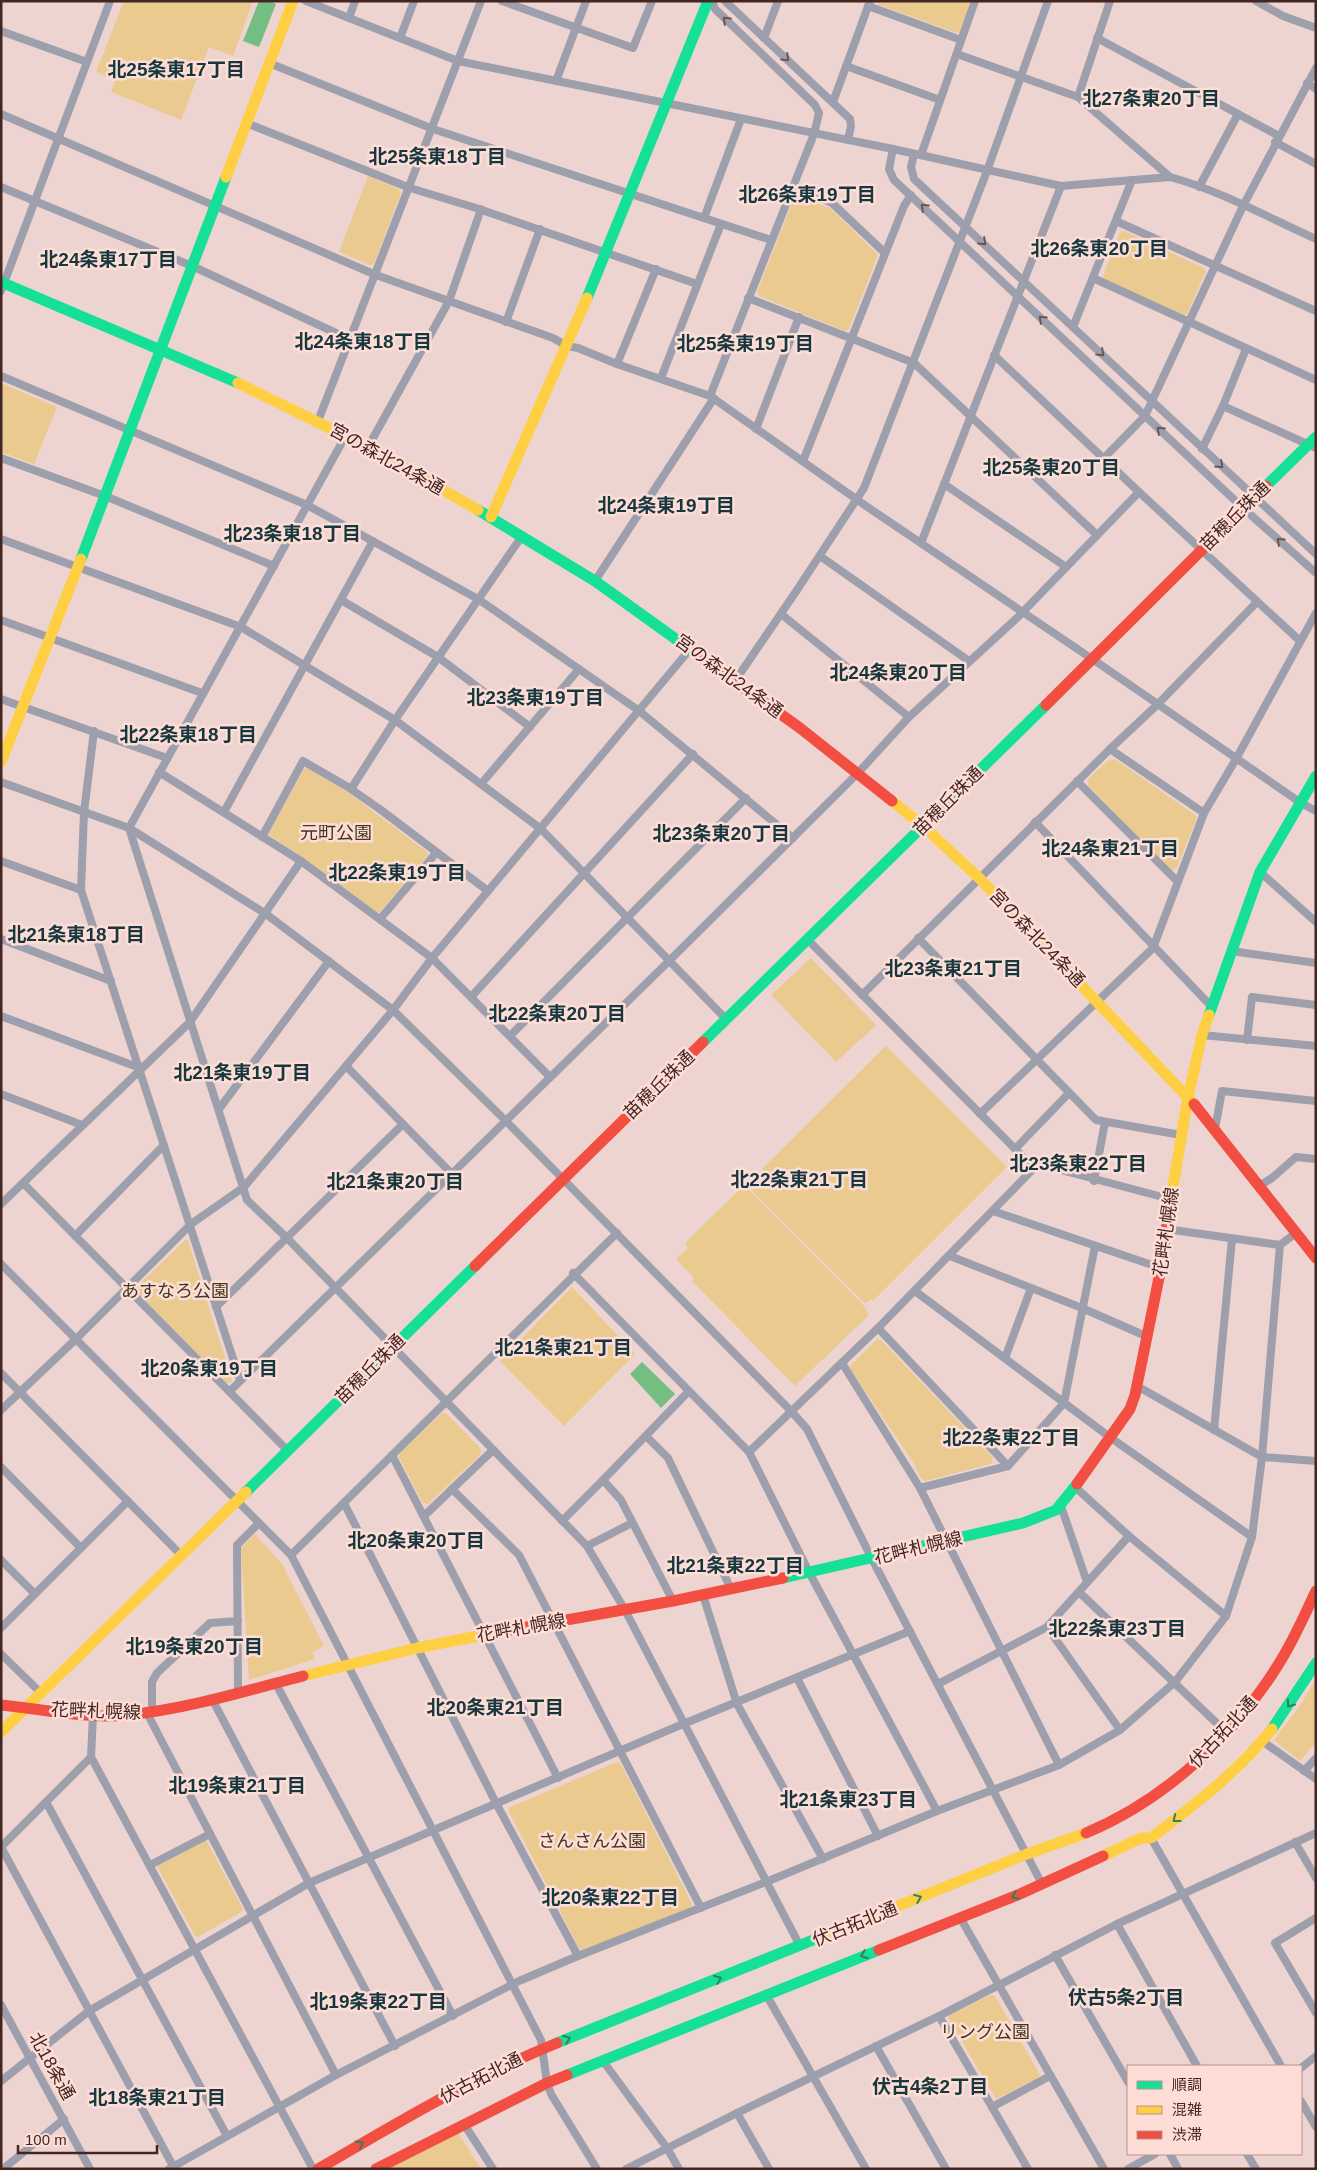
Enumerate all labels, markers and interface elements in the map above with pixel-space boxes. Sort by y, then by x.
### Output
one-way arrow [723,17,732,26]
one-way arrow [781,53,790,62]
district label: 北25条東17丁目 [107,59,245,80]
district label: 北27条東20丁目 [1082,88,1220,109]
district label: 北25条東18丁目 [368,146,506,167]
district label: 北26条東19丁目 [738,184,876,205]
one-way arrow [920,204,929,213]
one-way arrow [977,236,986,245]
district label: 北26条東20丁目 [1030,238,1168,259]
district label: 北24条東17丁目 [39,249,177,270]
one-way arrow [1039,316,1048,325]
district label: 北24条東18丁目 [294,331,432,352]
district label: 北25条東19丁目 [676,333,814,354]
one-way arrow [1095,347,1104,356]
street label: 宮の森北24条通 [326,419,448,499]
one-way arrow [1157,427,1166,436]
district label: 北25条東20丁目 [982,457,1120,478]
one-way arrow [1214,459,1223,468]
street label: 苗穂丘珠通 [1196,477,1274,555]
district label: 北24条東19丁目 [597,495,735,516]
district label: 北23条東18丁目 [223,523,361,544]
one-way arrow [1276,537,1285,546]
street label: 宮の森北24条通 [671,630,787,722]
district label: 北24条東20丁目 [829,662,967,683]
district label: 北23条東19丁目 [466,687,604,708]
district label: 北22条東18丁目 [119,724,257,745]
street label: 苗穂丘珠通 [909,762,987,840]
park label: 元町公園 [300,823,372,843]
district label: 北23条東20丁目 [652,823,790,844]
district label: 北24条東21丁目 [1041,838,1179,859]
district label: 北22条東19丁目 [328,862,466,883]
street label: 宮の森北24条通 [985,885,1089,991]
district label: 北21条東18丁目 [7,924,145,945]
district label: 北23条東21丁目 [884,958,1022,979]
district label: 北22条東20丁目 [488,1003,626,1024]
street label: 苗穂丘珠通 [620,1047,698,1123]
district label: 北21条東19丁目 [173,1062,311,1083]
district label: 北23条東22丁目 [1009,1153,1147,1174]
district label: 北22条東21丁目 [730,1169,868,1190]
district label: 北21条東20丁目 [326,1171,464,1192]
street label: 花畔札幌線 [1150,1186,1182,1278]
park label: あすなろ公園 [121,1281,229,1301]
street label: 苗穂丘珠通 [331,1330,409,1408]
district label: 北21条東21丁目 [494,1337,632,1358]
district label: 北20条東19丁目 [140,1358,278,1379]
district label: 北22条東22丁目 [942,1427,1080,1448]
street label: 花畔札幌線 [872,1528,964,1568]
district label: 北20条東20丁目 [347,1530,485,1551]
district label: 北21条東22丁目 [666,1555,804,1576]
street label: 花畔札幌線 [475,1610,567,1646]
district label: 北22条東23丁目 [1048,1618,1186,1639]
district label: 北19条東20丁目 [125,1636,263,1657]
street label: 伏古拓北通 [1185,1692,1261,1772]
district label: 北20条東21丁目 [426,1697,564,1718]
one-way arrow [1287,1698,1296,1708]
street label: 花畔札幌線 [51,1699,141,1723]
district label: 北19条東21丁目 [168,1775,306,1796]
district label: 北21条東23丁目 [779,1789,917,1810]
one-way arrow [1172,1813,1182,1822]
park label: さんさん公園 [538,1831,646,1851]
district label: 北20条東22丁目 [541,1887,679,1908]
one-way arrow [1011,1890,1020,1901]
one-way arrow [913,1894,921,1904]
street label: 伏古拓北通 [810,1898,900,1950]
one-way arrow [860,1949,869,1959]
one-way arrow [713,1975,722,1985]
district label: 伏古5条2丁目 [1068,1987,1184,2008]
district label: 北19条東22丁目 [309,1991,447,2012]
park label: リング公園 [940,2022,1030,2042]
street label: 北18条通 [25,2029,79,2103]
one-way arrow [562,2035,571,2045]
street label: 伏古拓北通 [436,2049,526,2107]
legend [1127,2065,1302,2155]
district label: 伏古4条2丁目 [872,2076,988,2097]
text: 順調 [1172,2076,1202,2093]
district label: 北18条東21丁目 [88,2087,226,2108]
text: 混雑 [1172,2101,1202,2118]
scale bar [18,2122,156,2154]
text: 渋滞 [1172,2126,1202,2143]
text: 100 m [25,2131,67,2148]
one-way arrow [355,2141,364,2151]

